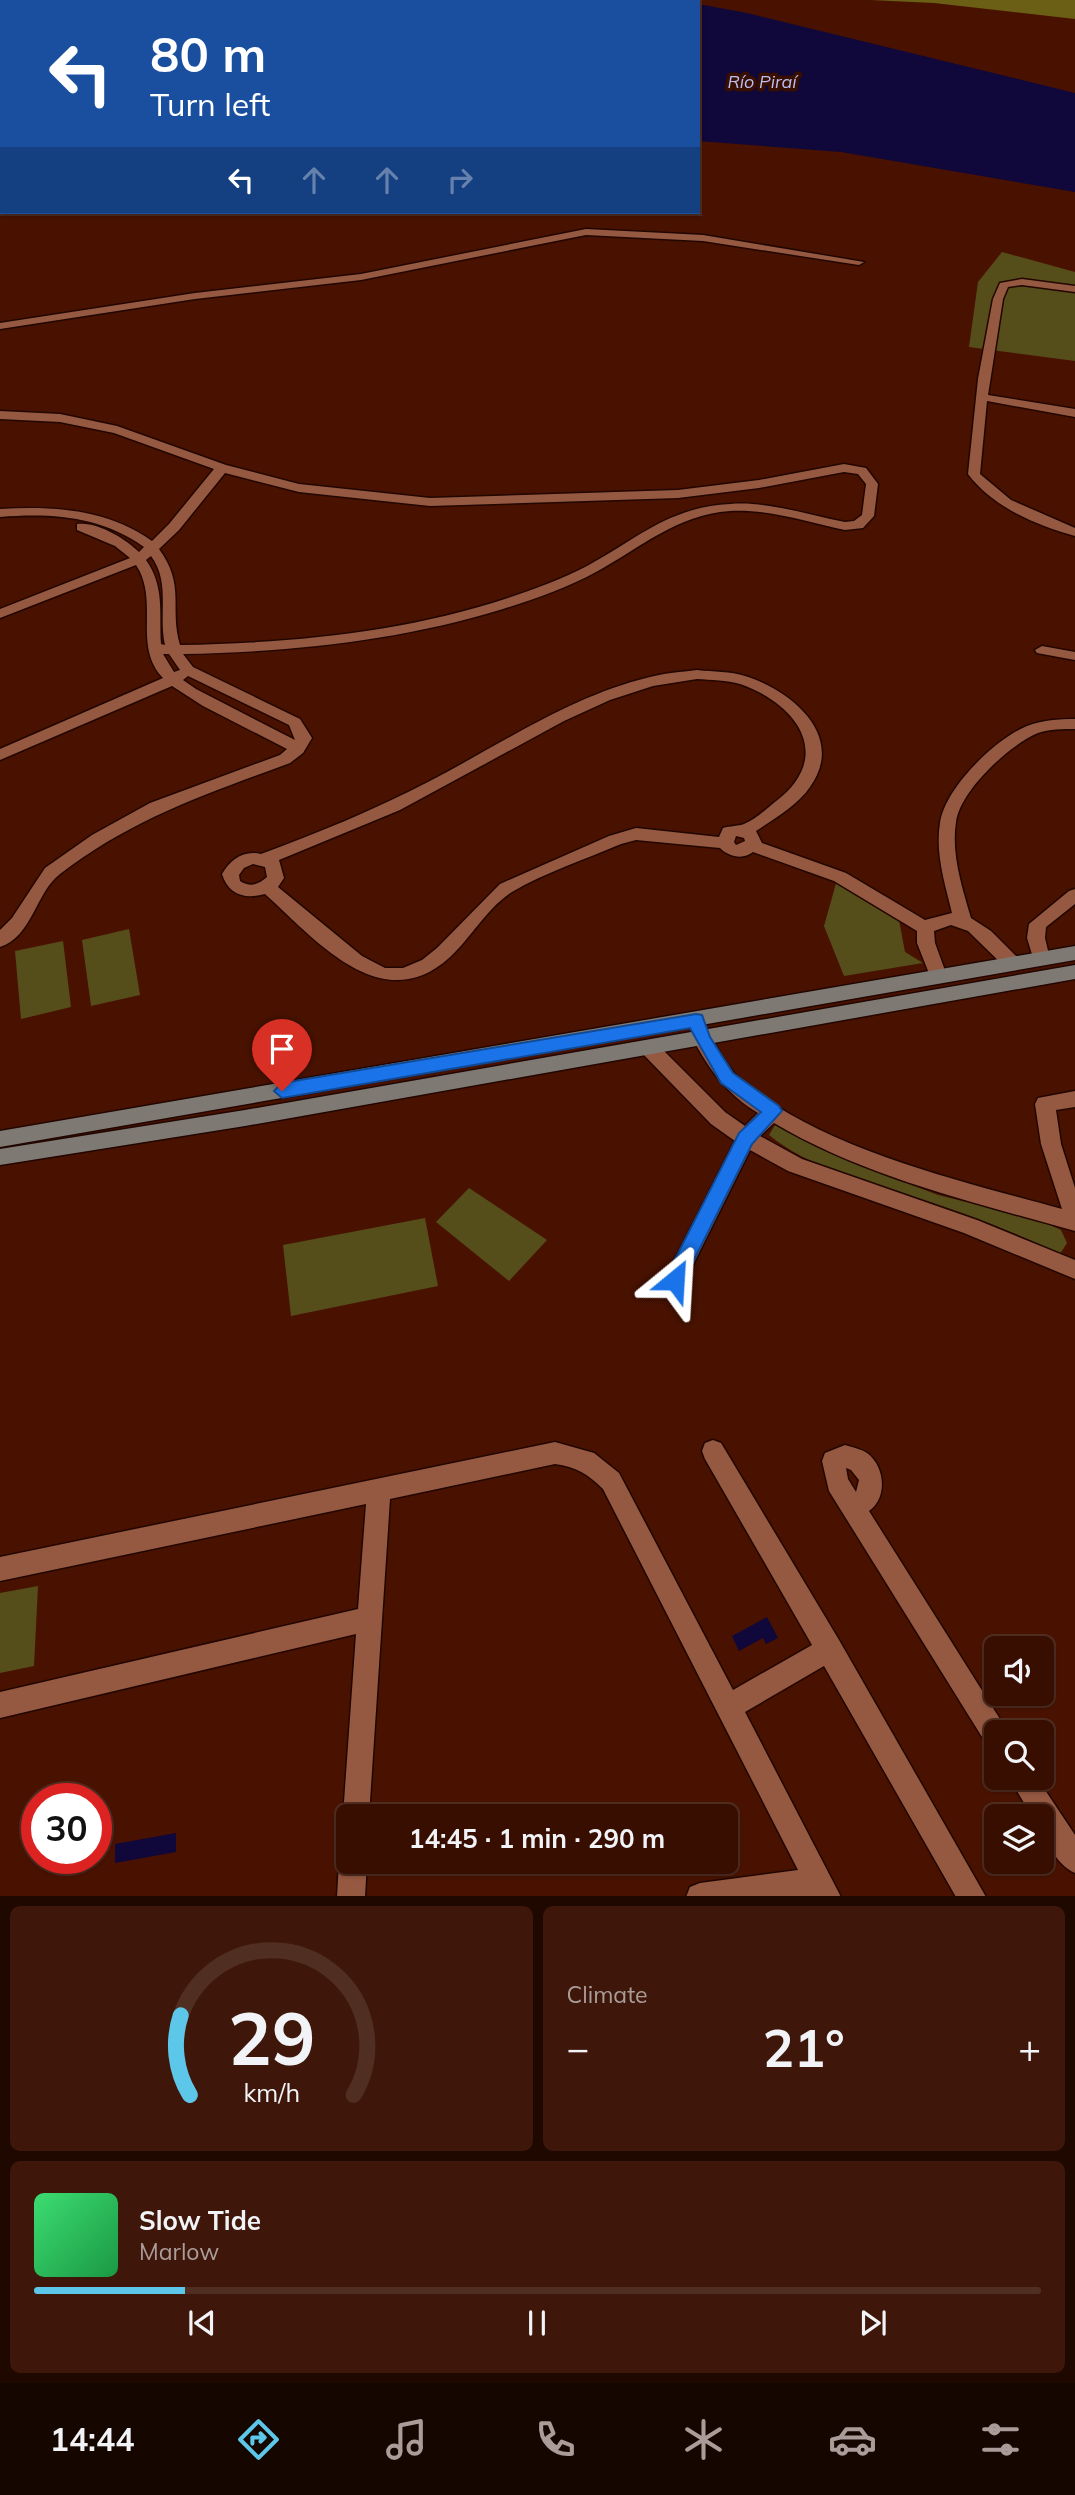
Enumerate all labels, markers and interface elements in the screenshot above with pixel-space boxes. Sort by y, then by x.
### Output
text: 80 m [150,23,266,84]
icon: left [35,28,126,119]
water label: Río Piraí [727,70,799,93]
text: Turn left [150,84,270,124]
icon: left [222,161,260,199]
icon: ahead [295,161,333,199]
icon: ahead [368,161,406,199]
icon: right [441,161,479,199]
pin [252,1019,312,1091]
icon: arrive [263,1030,301,1068]
position arrow [638,1243,712,1317]
map controls [984,1636,1054,1874]
button: sound [984,1636,1054,1706]
button: search [984,1720,1054,1790]
speed limit sign: 30 [21,1783,112,1874]
button: layers [984,1804,1054,1874]
text: 14:45 · 1 min · 290 m [409,1822,665,1855]
text: Climate [567,1980,648,2009]
text: 29 [228,1992,315,2083]
text: 21° [763,2015,845,2080]
text: − [567,2024,589,2072]
text: + [1018,2024,1041,2072]
text: km/h [243,2076,300,2107]
text: Slow Tide [139,2204,261,2237]
text: Marlow [139,2237,219,2266]
icon: previous [183,2304,221,2342]
icon: pause [518,2304,556,2342]
icon: next [854,2304,892,2342]
icon: directions [234,2415,283,2464]
icon: music [382,2415,431,2464]
icon: phone [531,2415,580,2464]
icon: climate [679,2415,728,2464]
icon: car [828,2415,877,2464]
icon: filters [976,2415,1025,2464]
text: 14:44 [50,2419,134,2459]

